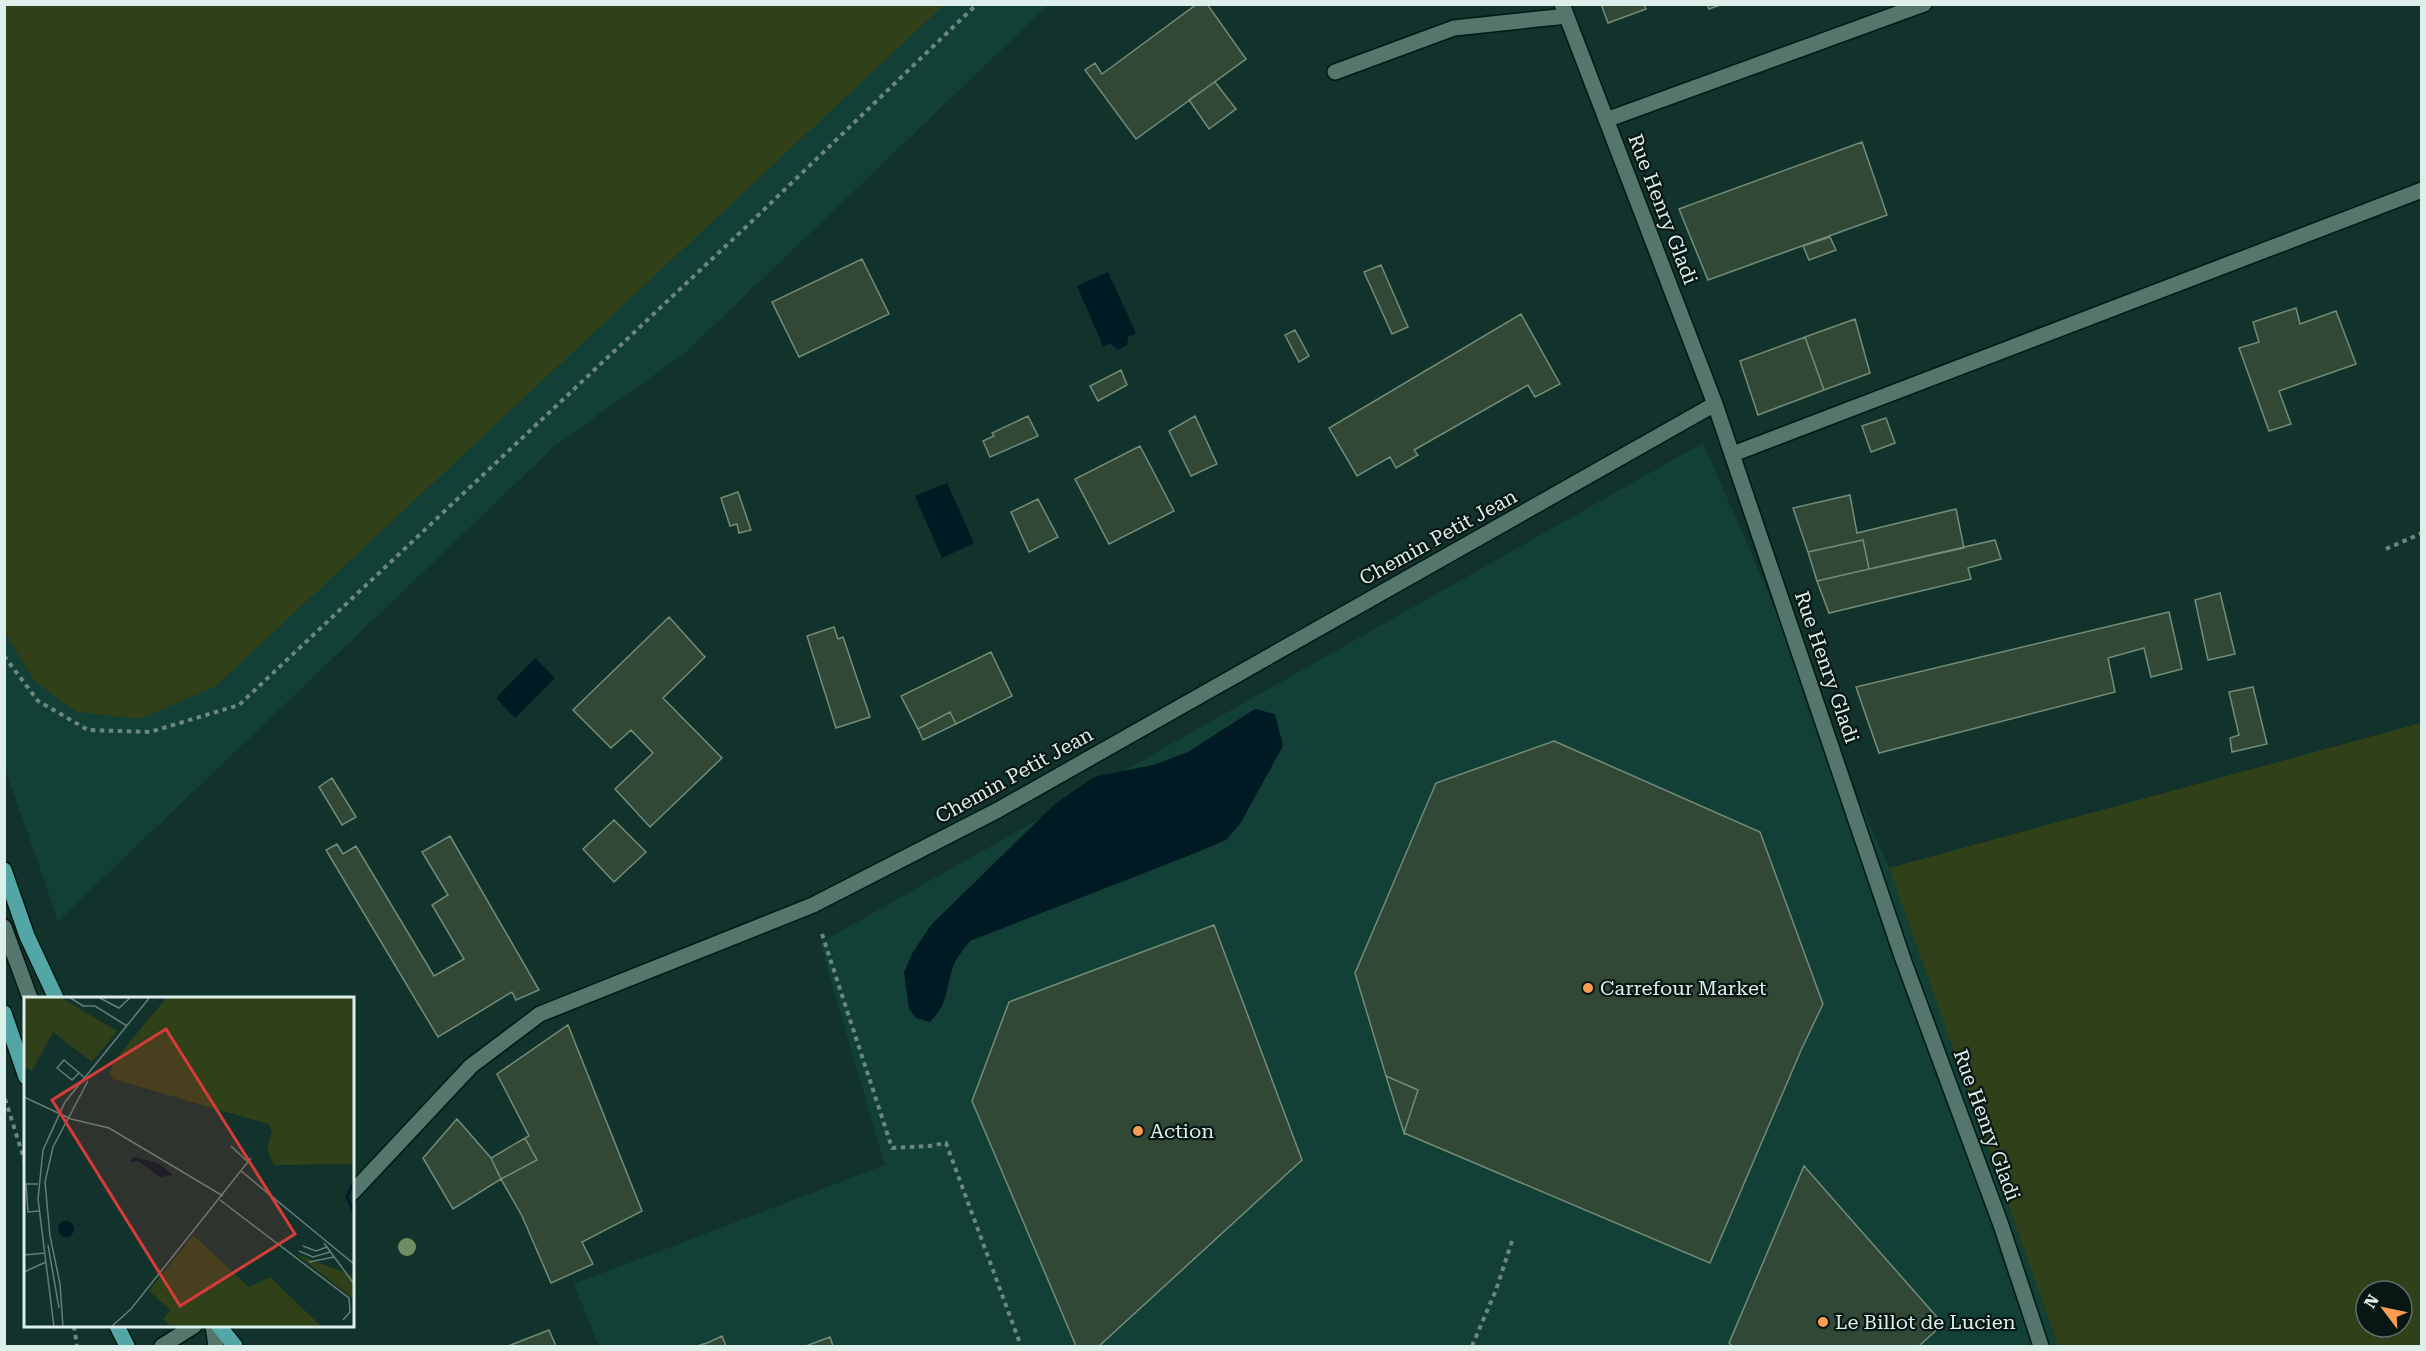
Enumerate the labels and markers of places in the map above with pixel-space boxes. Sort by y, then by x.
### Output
place label: Carrefour Market [1600,976,1767,1000]
marker: Carrefour Market [1581,981,1595,995]
place label: Action [1150,1119,1214,1143]
marker: Action [1131,1124,1145,1138]
place label: Le Billot de Lucien [1835,1310,2016,1334]
marker: Le Billot de Lucien [1816,1315,1830,1329]

